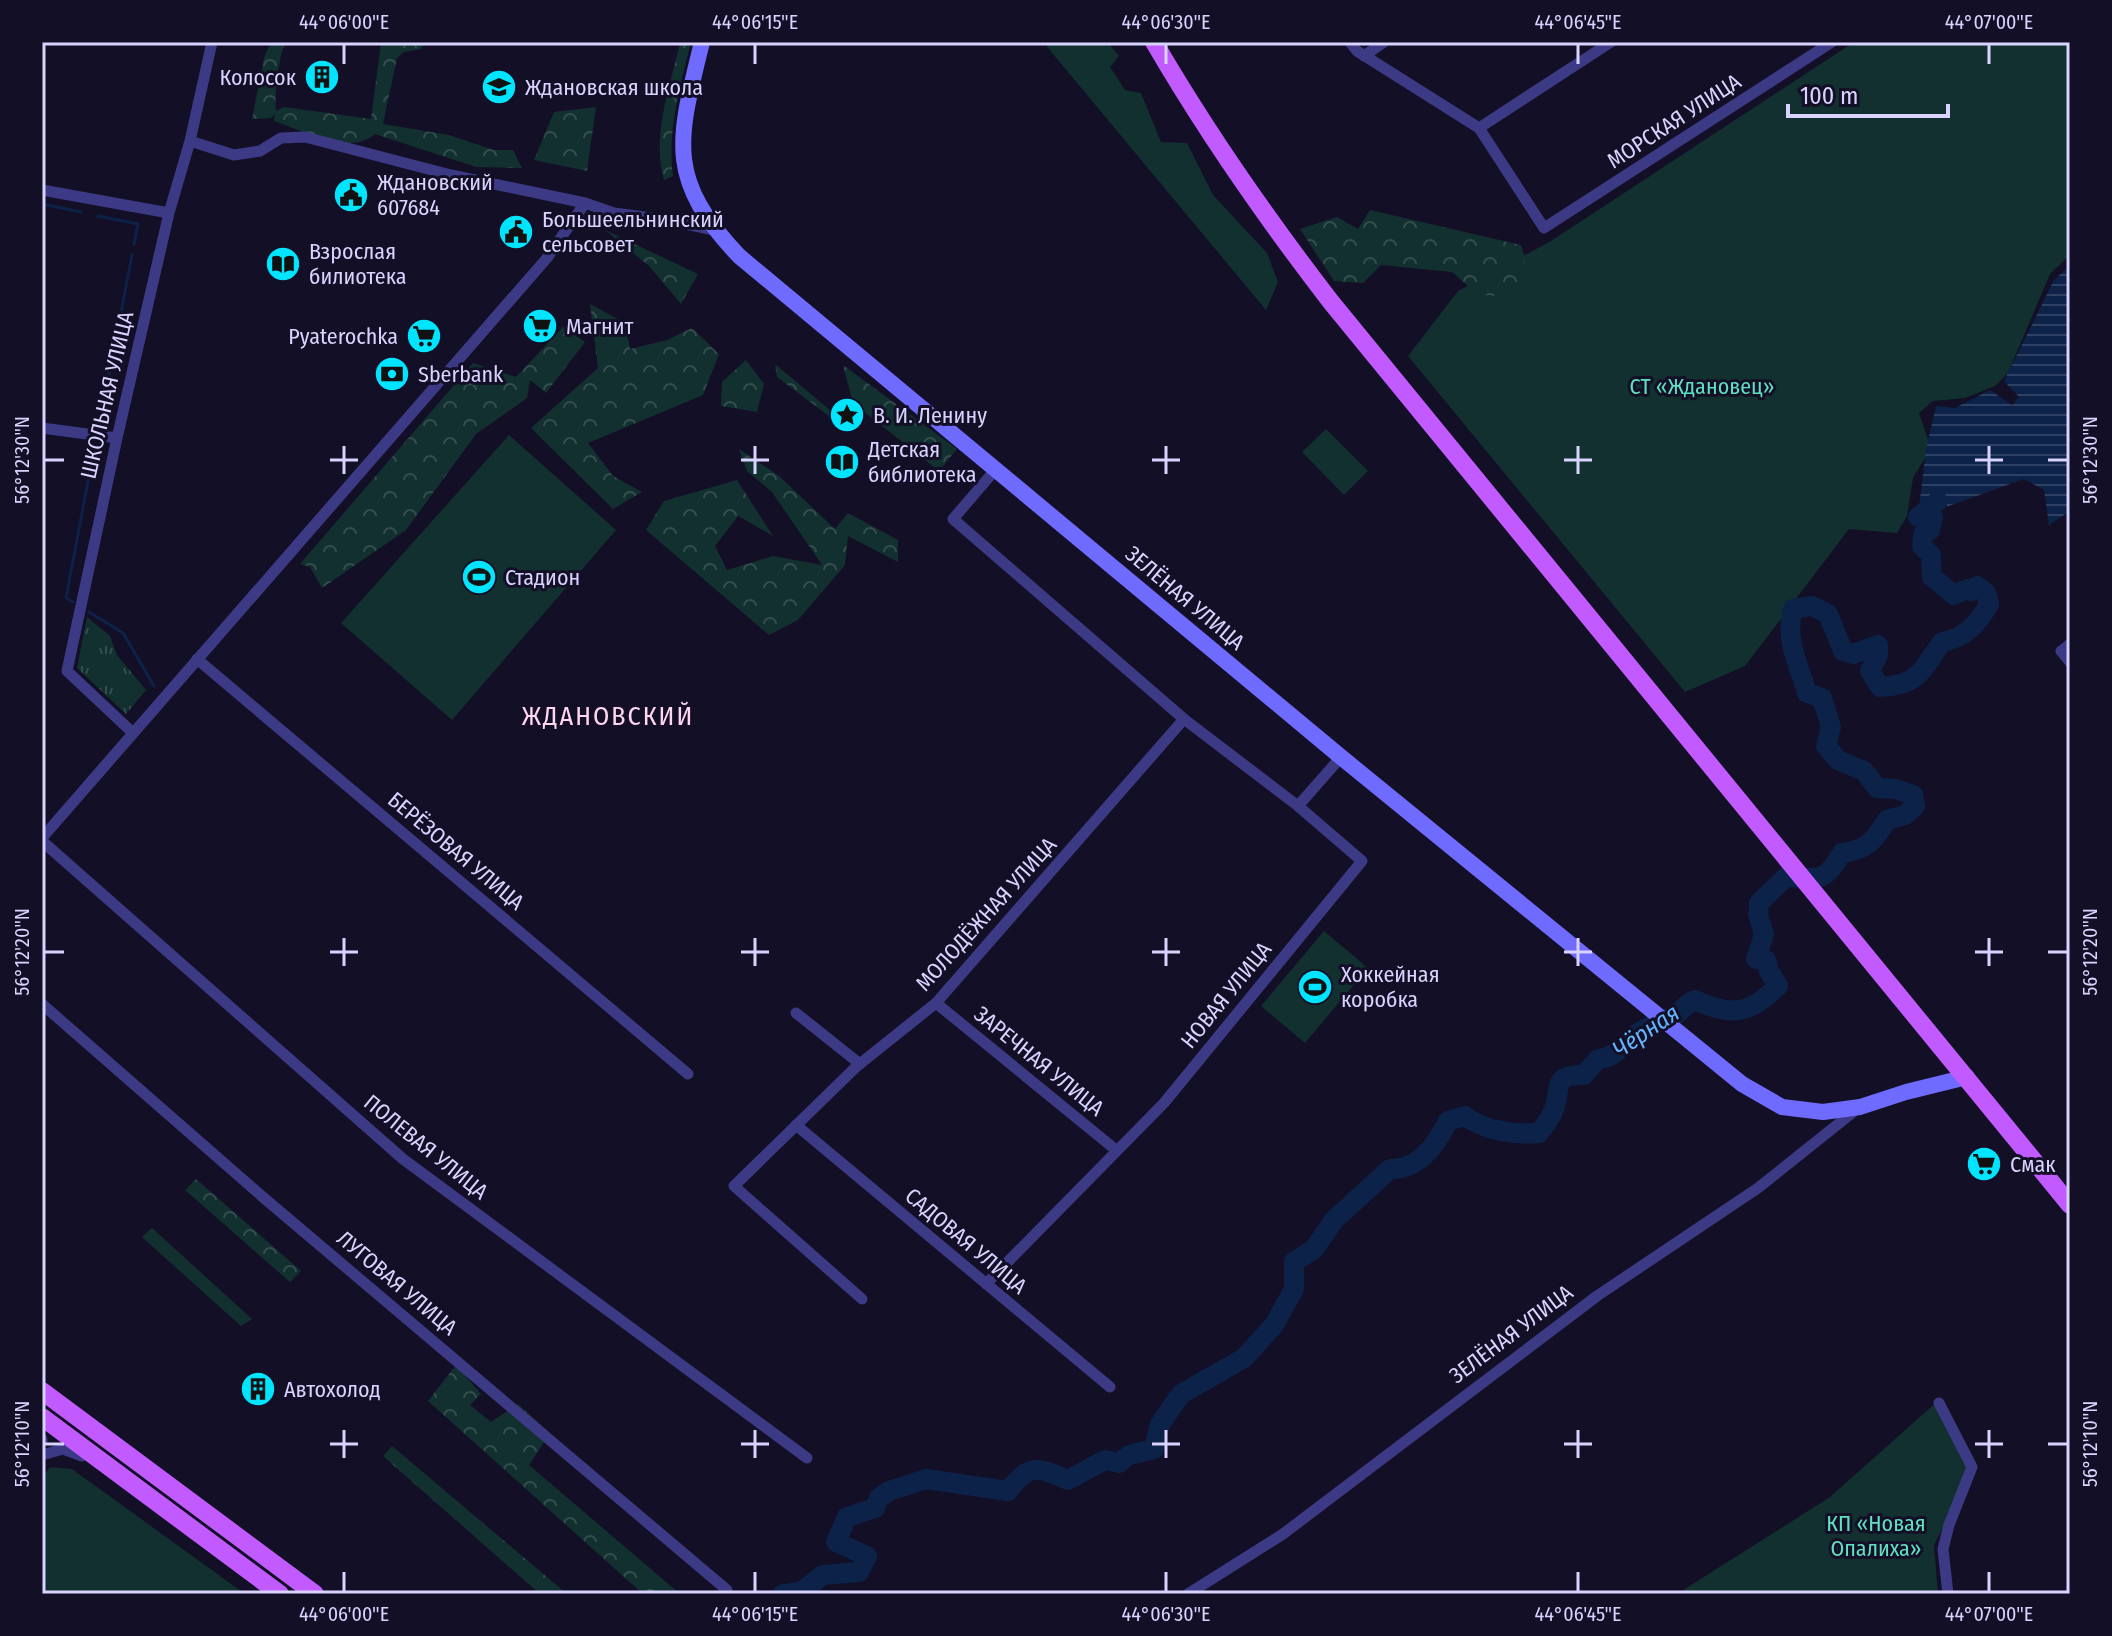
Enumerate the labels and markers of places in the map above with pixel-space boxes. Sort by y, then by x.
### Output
building icon: Колосок [303,58,341,96]
place label: Колосок [219,64,297,91]
school or university icon: Ждановская школа [480,68,518,106]
place label: Ждановская школа [525,74,703,101]
place label: Ждановский 607684 [377,169,493,221]
public building icon: Ждановский 607684 [332,176,370,214]
place label: Большеельнинский сельсовет [542,206,724,258]
public building icon: Большеельнинский сельсовет [497,213,535,251]
place label: Взрослая билиотека [309,238,406,290]
library icon: Взрослая билиотека [264,245,302,283]
supermarket icon: Магнит [521,307,559,345]
place label: Магнит [566,313,633,340]
supermarket icon: Pyaterochka [405,317,443,355]
place label: Pyaterochka [288,323,398,350]
bank icon: Sberbank [373,355,411,393]
place label: Sberbank [418,361,504,388]
place icon: В. И. Ленину [828,396,866,434]
place label: В. И. Ленину [873,402,987,429]
place label: Детская библиотека [867,436,977,488]
library icon: Детская библиотека [823,443,861,481]
sports icon: Стадион [460,558,498,596]
place label: Стадион [505,564,580,591]
place label: Хоккейная коробка [1341,961,1440,1013]
sports icon: Хоккейная коробка [1296,968,1334,1006]
supermarket icon: Смак [1965,1145,2003,1183]
place label: Смак [2010,1151,2056,1178]
building icon: Автохолод [239,1370,277,1408]
place label: Автохолод [284,1376,381,1403]

